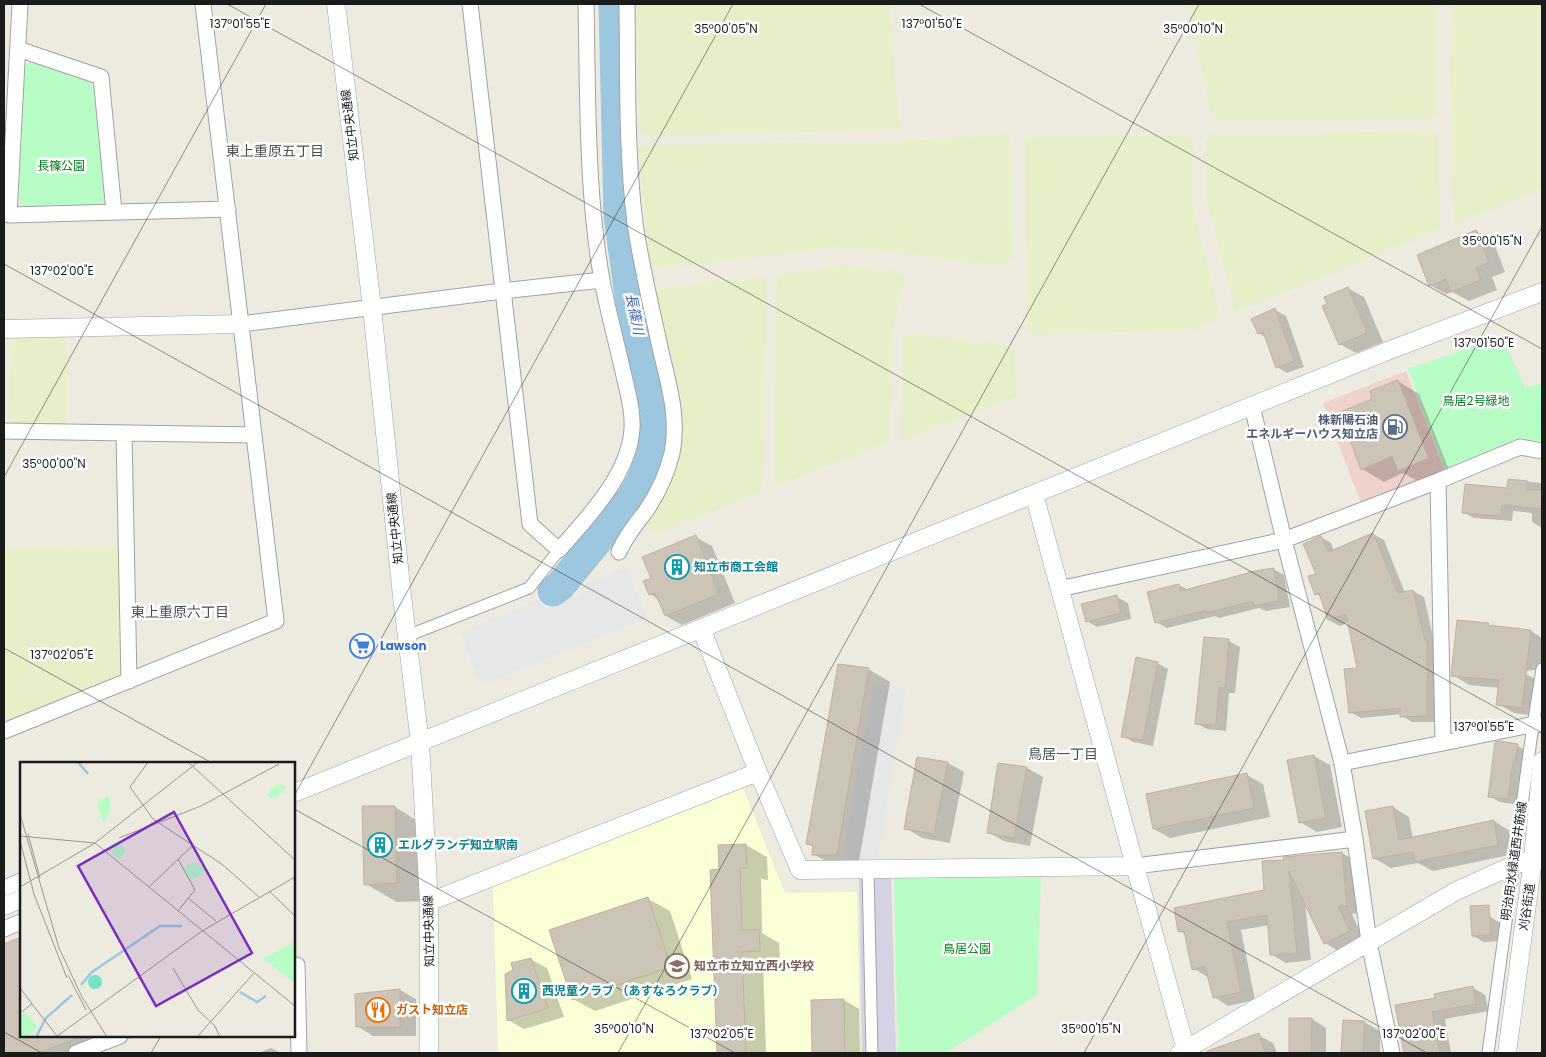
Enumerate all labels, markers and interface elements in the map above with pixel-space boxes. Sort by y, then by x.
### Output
text: 137°01'55"E [210,15,270,32]
text: 137°01'50"E [902,15,962,32]
text: 35°00'05"N [694,20,758,37]
text: 35°00'10"N [1163,20,1223,37]
street label: 知立中央通線 [337,88,362,162]
district label: 東上重原五丁目 [226,141,324,161]
park label: 長篠公園 [37,157,85,174]
text: 35°00'15"N [1462,232,1522,249]
text: 137°02'00"E [30,262,94,279]
water label: 長篠川 [621,291,649,338]
text: 137°01'50"E [1454,334,1514,351]
park label: 鳥居2号緑地 [1443,392,1509,409]
place label: 株新陽石油 エネルギーハウス知立店 [1246,411,1378,442]
fuel station icon: 株新陽石油 エネルギーハウス知立店 [1382,414,1408,440]
text: 35°00'00"N [22,455,86,472]
street label: 知立中央通線 [382,491,407,565]
building icon: 知立市商工会館 [664,554,690,580]
place label: 知立市商工会館 [694,558,778,575]
district label: 東上重原六丁目 [131,602,229,622]
supermarket icon: Lawson [349,633,375,659]
place label: Lawson [380,637,427,654]
text: 137°02'05"E [30,646,94,663]
text: 137°01'55"E [1454,718,1514,735]
district label: 鳥居一丁目 [1028,744,1098,764]
inset map [20,762,295,1037]
street label: 明治用水緑道西井筋線 [1497,800,1530,922]
building icon: エルグランデ知立駅南 [367,832,393,858]
place label: エルグランデ知立駅南 [398,836,518,853]
street label: 刈谷街道 [1515,882,1538,932]
street label: 知立中央通線 [419,895,438,967]
park label: 鳥居公園 [943,940,991,957]
school or university icon: 知立市立知立西小学校 [664,953,690,979]
place label: 知立市立知立西小学校 [694,957,814,974]
building icon: 西児童クラブ （あすなろクラブ） [511,978,537,1004]
place label: 西児童クラブ （あすなろクラブ） [542,982,725,999]
restaurant icon: ガスト知立店 [365,997,391,1023]
place label: ガスト知立店 [396,1001,468,1018]
text: 35°00'10"N [594,1020,654,1037]
text: 35°00'15"N [1061,1020,1121,1037]
text: 137°02'05"E [690,1025,754,1042]
text: 137°02'00"E [1382,1025,1446,1042]

